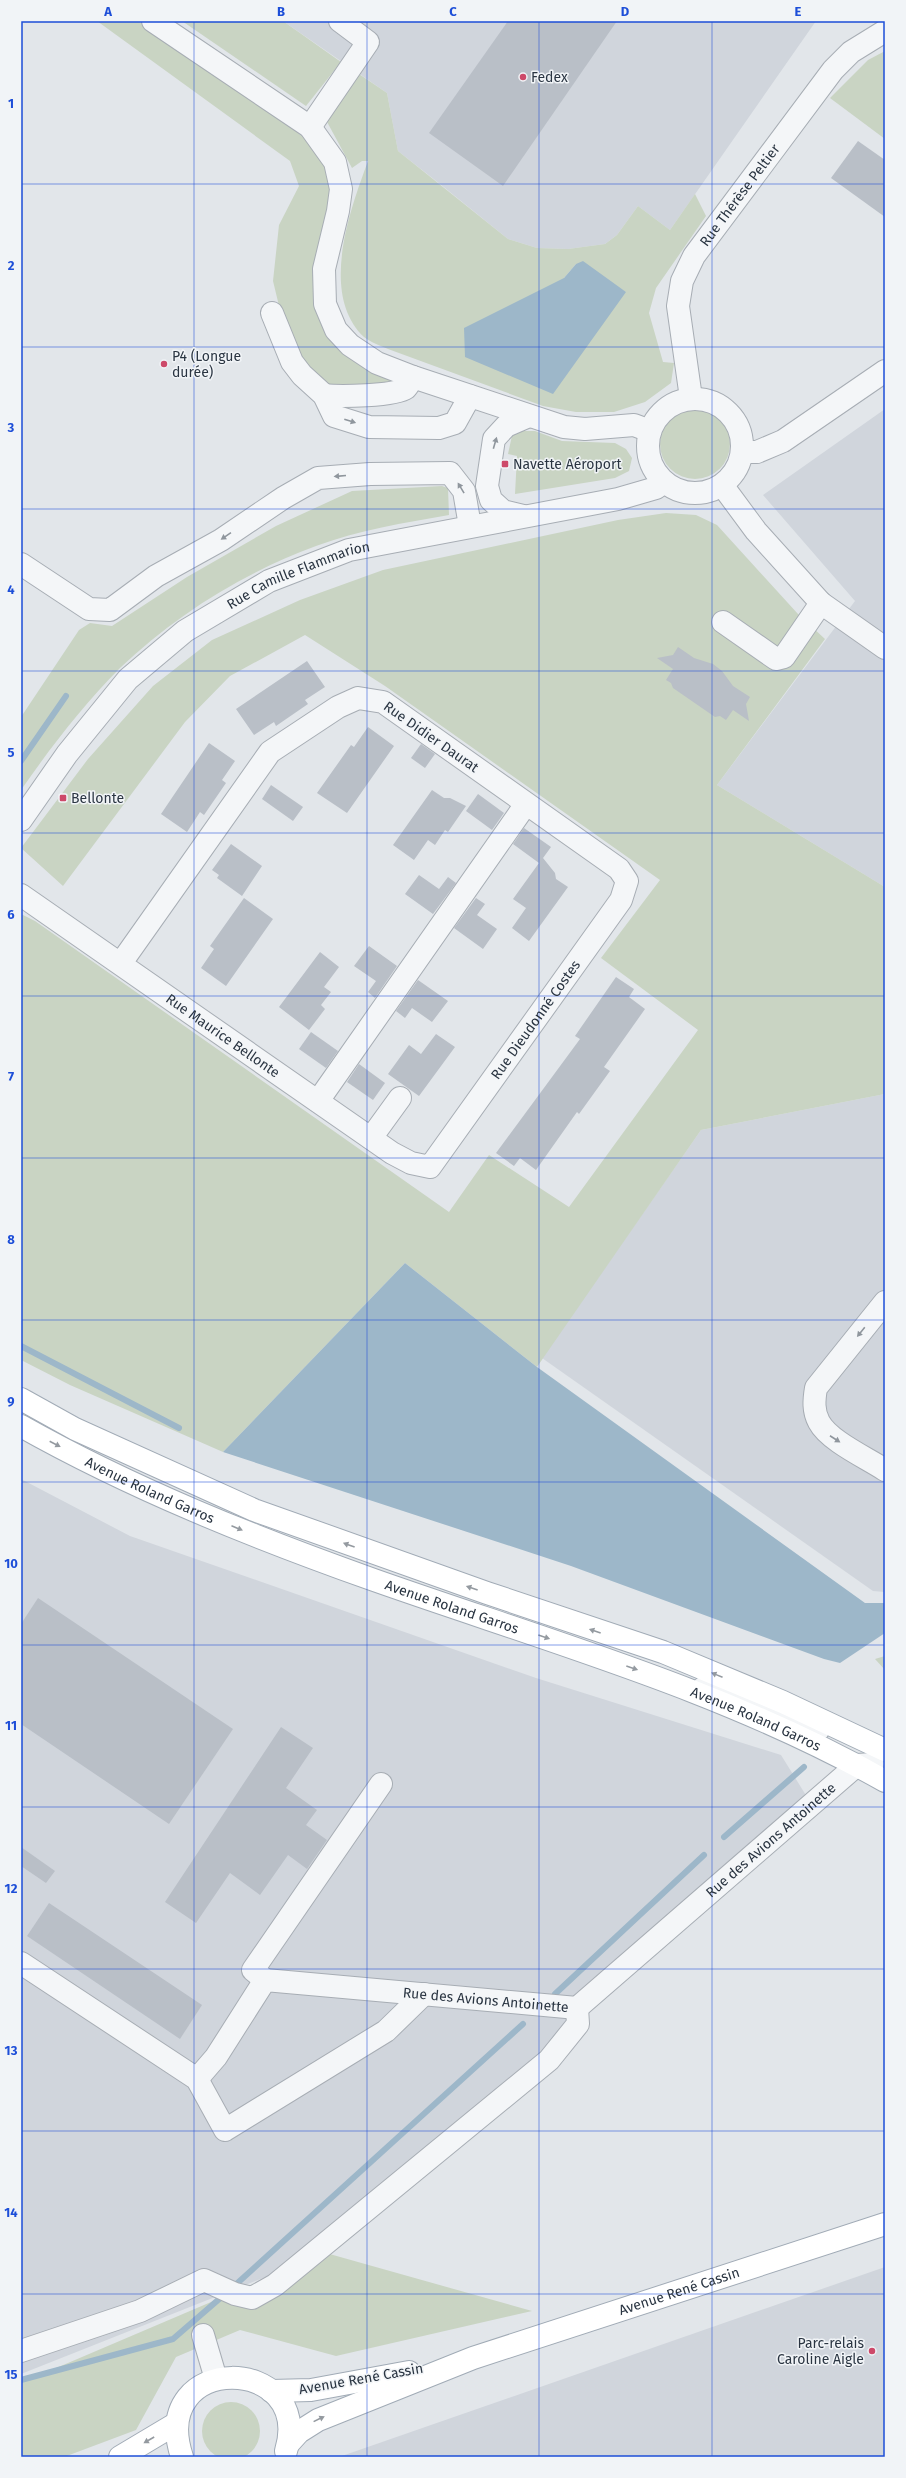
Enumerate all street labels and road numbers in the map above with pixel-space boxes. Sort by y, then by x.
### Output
street label: Rue Thérèse Peltier [696,140,784,250]
street label: Rue Camille Flammarion [224,538,371,613]
street label: Rue Didier Daurat [380,698,483,777]
street label: Rue Dieudonné Costes [487,956,584,1082]
street label: Rue Maurice Bellonte [163,990,283,1081]
street label: Avenue Roland Garros [82,1453,218,1527]
street label: Avenue Roland Garros [383,1576,522,1637]
street label: Avenue Roland Garros [688,1683,824,1755]
street label: Rue des Avions Antoinette [702,1779,839,1901]
street label: Rue des Avions Antoinette [402,1984,569,2016]
street label: Avenue René Cassin [617,2263,742,2319]
street label: Avenue René Cassin [298,2360,424,2398]

